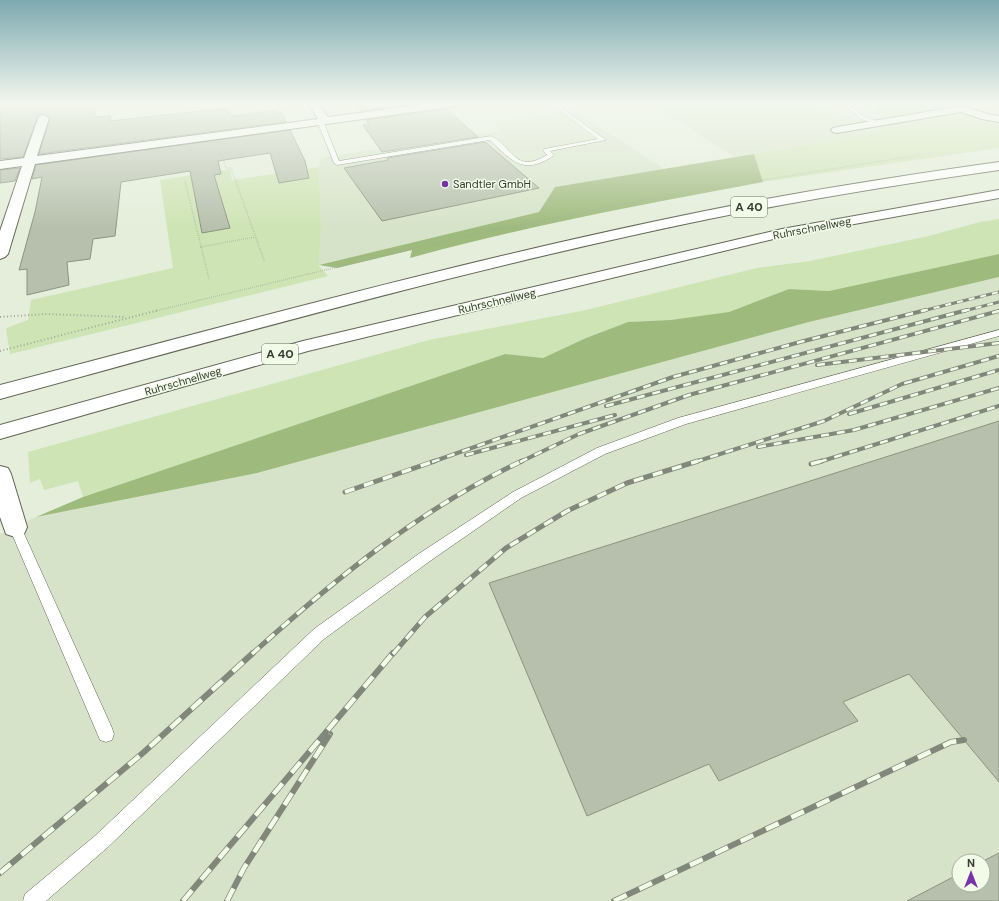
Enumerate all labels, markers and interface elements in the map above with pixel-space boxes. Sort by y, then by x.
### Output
place label: Sandtler GmbH [453,177,531,191]
marker: Sandtler GmbH [440,179,450,189]
road number: A 40 [731,197,767,217]
street label: Ruhrschnellweg [772,214,852,242]
street label: Ruhrschnellweg [457,285,537,317]
road number: A 40 [262,344,298,364]
street label: Ruhrschnellweg [143,363,223,399]
north arrow [951,853,991,893]
text: N [967,856,975,870]

